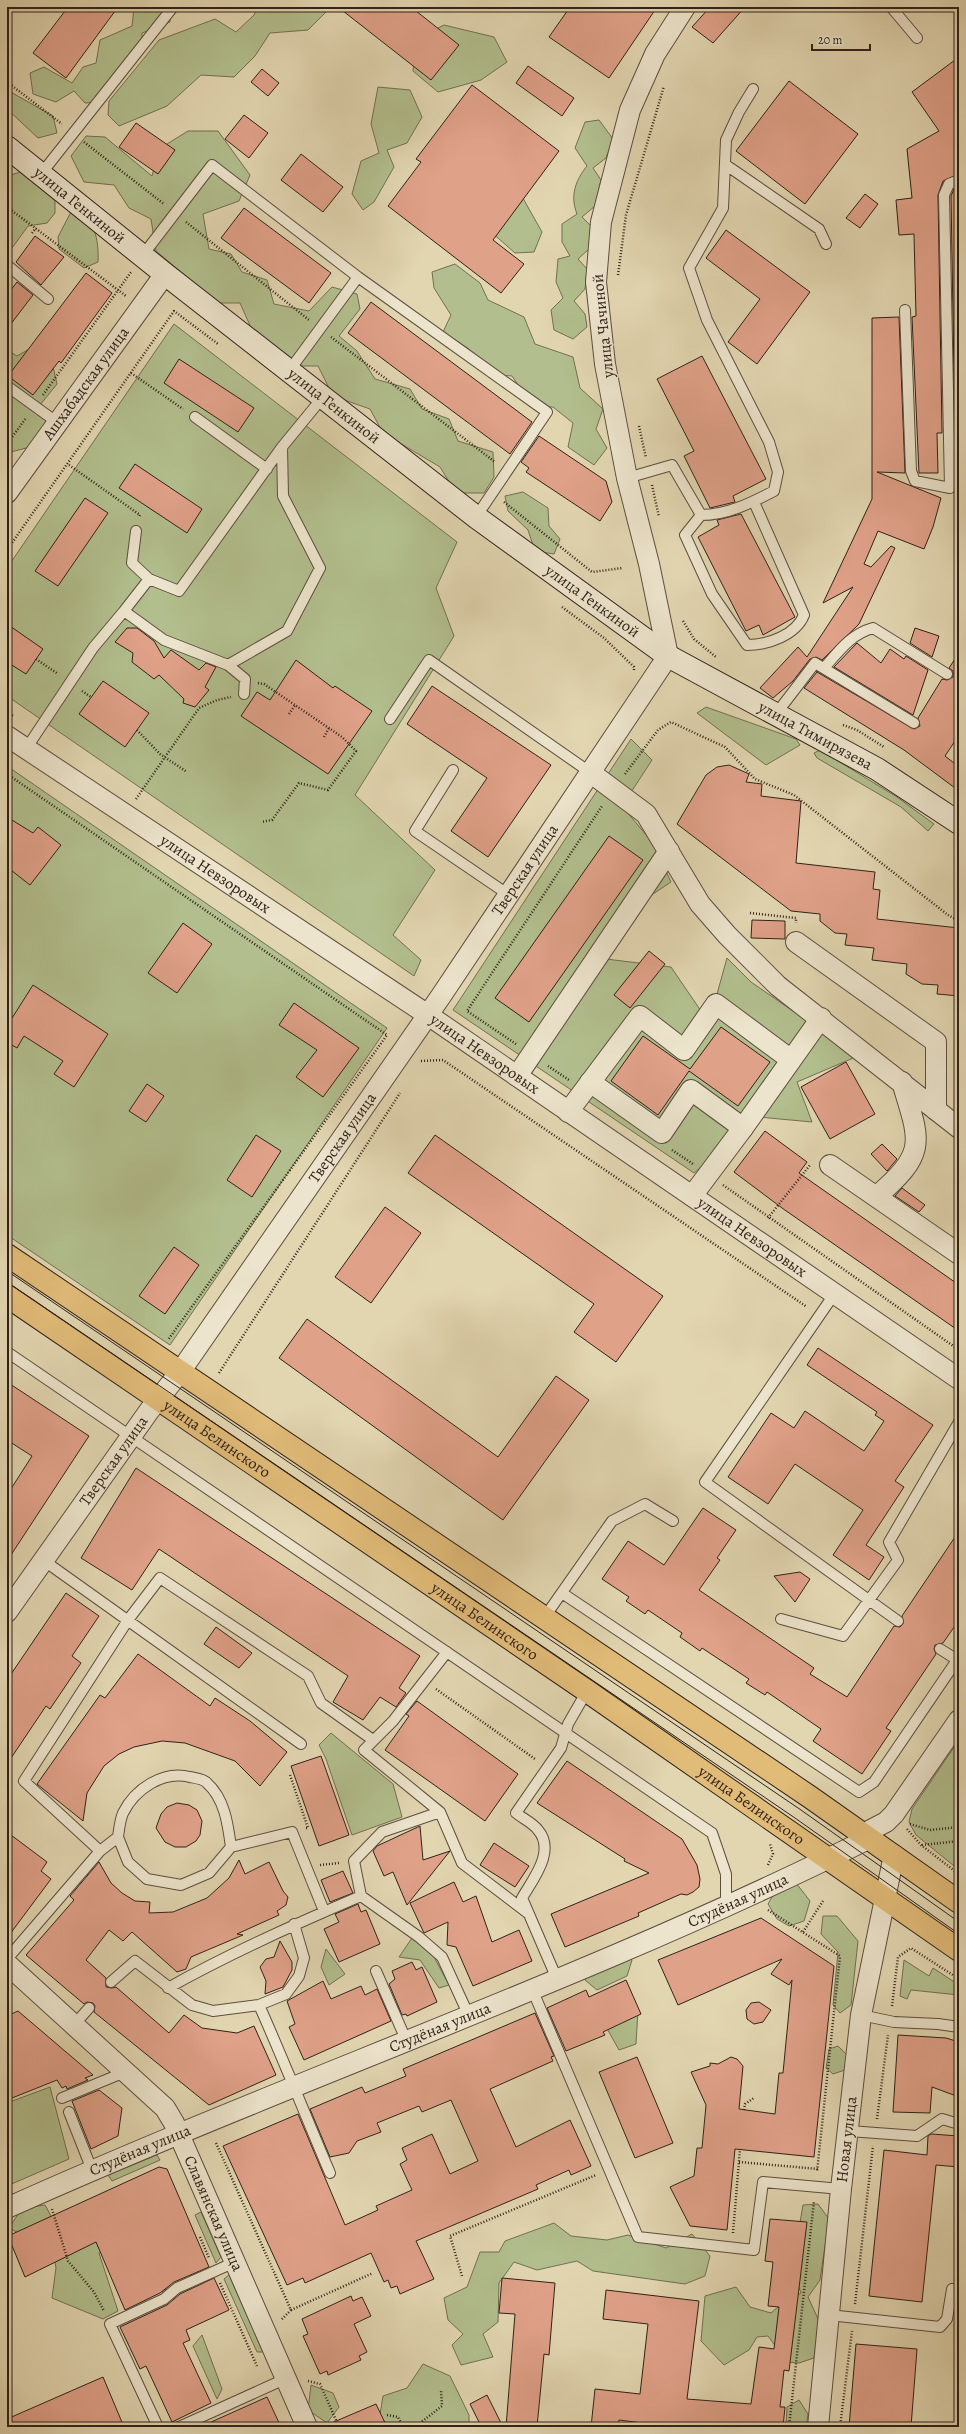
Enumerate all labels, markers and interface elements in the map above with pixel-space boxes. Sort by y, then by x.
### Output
scale bar [812,26,870,52]
text: 20 m [818,32,842,48]
street label: улица Генкиной [28,161,130,249]
street label: улица Чачиной [587,273,620,380]
street label: Ашхабадская улица [37,322,135,445]
street label: улица Генкиной [282,362,385,449]
street label: улица Генкиной [540,559,644,643]
street label: улица Тимирязева [754,695,877,776]
street label: Тверская улица [487,820,564,920]
street label: улица Невзоровых [155,829,275,919]
street label: улица Невзоровых [425,1008,544,1099]
street label: Тверская улица [303,1088,382,1188]
street label: улица Невзоровых [692,1191,811,1283]
street label: улица Белинского [158,1394,275,1483]
street label: Тверская улица [74,1411,154,1510]
street label: улица Белинского [426,1576,543,1666]
street label: улица Белинского [693,1760,809,1850]
street label: Студёная улица [684,1868,792,1933]
street label: Студёная улица [386,1997,495,2058]
street label: Новая улица [831,2095,863,2184]
street label: Студёная улица [86,2119,195,2182]
street label: Славянская улица [179,2152,249,2275]

